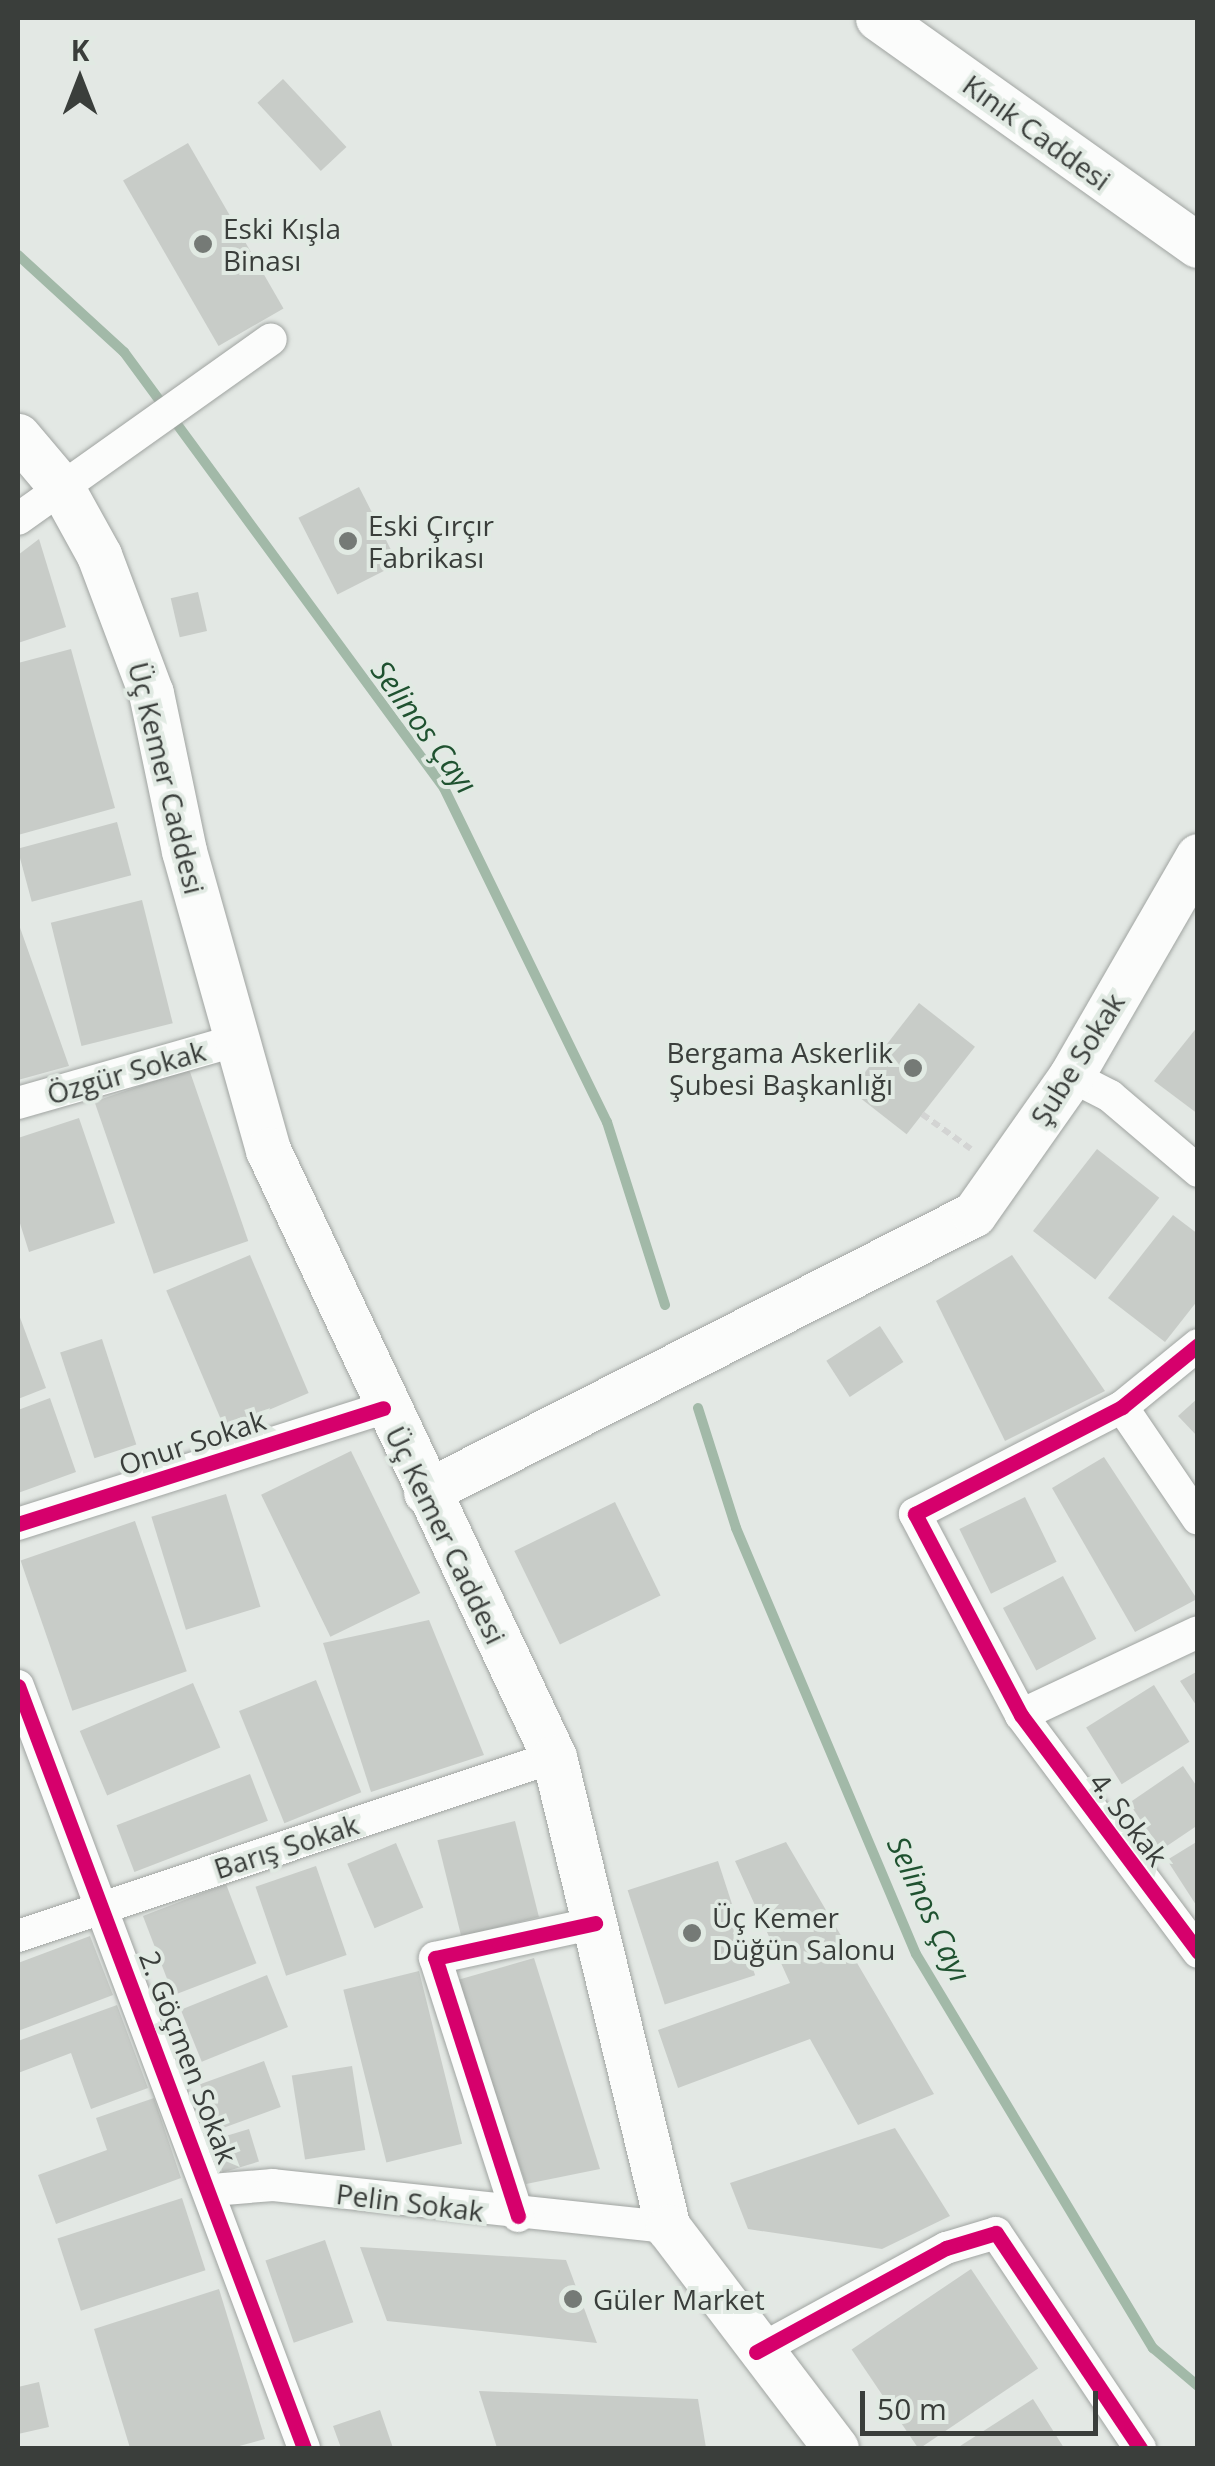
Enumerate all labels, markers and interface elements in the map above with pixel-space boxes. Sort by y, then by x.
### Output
north arrow [30,30,130,130]
text: K [71,31,89,69]
street label: Kınık Caddesi [957,67,1117,197]
place label: Eski Kışla Binası [223,211,341,277]
marker: Eski Kışla Binası [192,233,214,255]
place label: Eski Çırçır Fabrikası [368,508,494,574]
marker: Eski Çırçır Fabrikası [337,530,359,552]
water label: Selinos Çayı [364,653,484,801]
street label: Üç Kemer Caddesi [122,659,212,897]
street label: Şube Sokak [1023,987,1131,1131]
street label: Özgür Sokak [43,1033,209,1111]
place label: Bergama Askerlik Şubesi Başkanlığı [666,1035,893,1101]
marker: Bergama Askerlik Şubesi Başkanlığı [902,1057,924,1079]
street label: Onur Sokak [115,1403,269,1481]
street label: Üç Kemer Caddesi [379,1421,513,1649]
street label: 4. Sokak [1083,1766,1175,1872]
street label: Barış Sokak [210,1807,362,1885]
water label: Selinos Çayı [880,1831,978,1987]
place label: Üç Kemer Düğün Salonu [712,1900,895,1966]
marker: Üç Kemer Düğün Salonu [681,1922,703,1944]
street label: 2. Göçmen Sokak [133,1946,245,2168]
street label: Pelin Sokak [334,2176,486,2228]
place label: Güler Market [593,2282,765,2316]
marker: Güler Market [562,2288,584,2310]
scale bar [865,2371,1102,2433]
text: 50 m [877,2388,947,2429]

